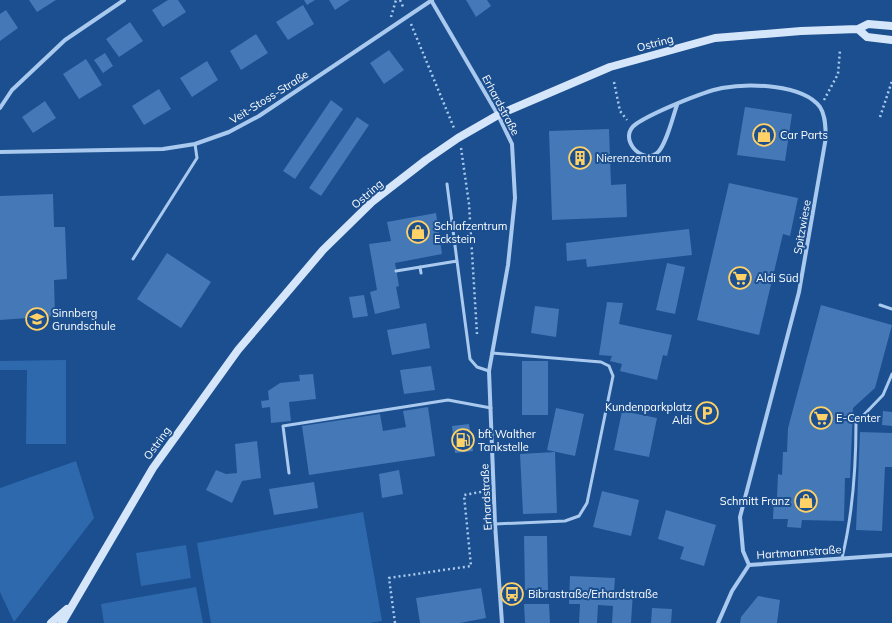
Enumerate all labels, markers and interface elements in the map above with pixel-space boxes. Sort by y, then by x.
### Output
street label: Ostring [635,31,675,55]
street label: Veit-Stoss-Straße [227,67,311,127]
street label: Erhardstraße [479,72,523,138]
shop icon: Car Parts [751,122,777,148]
place label: Car Parts [780,128,828,142]
building icon: Nierenzentrum [567,145,593,171]
place label: Nierenzentrum [596,151,671,165]
street label: Ostring [348,176,386,212]
street label: Spitzwiese [790,199,814,255]
shop icon: Schlafzentrum Eckstein [405,219,431,245]
place label: Schlafzentrum Eckstein [434,219,507,246]
supermarket icon: Aldi Süd [727,265,753,291]
place label: Aldi Süd [756,271,799,285]
school or university icon: Sinnberg Grundschule [24,306,50,332]
place label: Sinnberg Grundschule [52,306,116,333]
place label: Kundenparkplatz Aldi [605,400,692,427]
parking icon: Kundenparkplatz Aldi [694,400,720,426]
supermarket icon: E-Center [808,405,834,431]
place label: E-Center [836,411,881,425]
street label: Ostring [140,424,174,462]
fuel station icon: bft Walther Tankstelle [450,427,476,453]
place label: bft Walther Tankstelle [478,427,536,454]
street label: Erhardstraße [477,463,495,531]
shop icon: Schmitt Franz [793,488,819,514]
place label: Schmitt Franz [720,494,790,508]
street label: Hartmannstraße [756,542,842,562]
bus stop icon: Bibrastraße/Erhardstraße [499,581,525,607]
place label: Bibrastraße/Erhardstraße [528,587,658,601]

